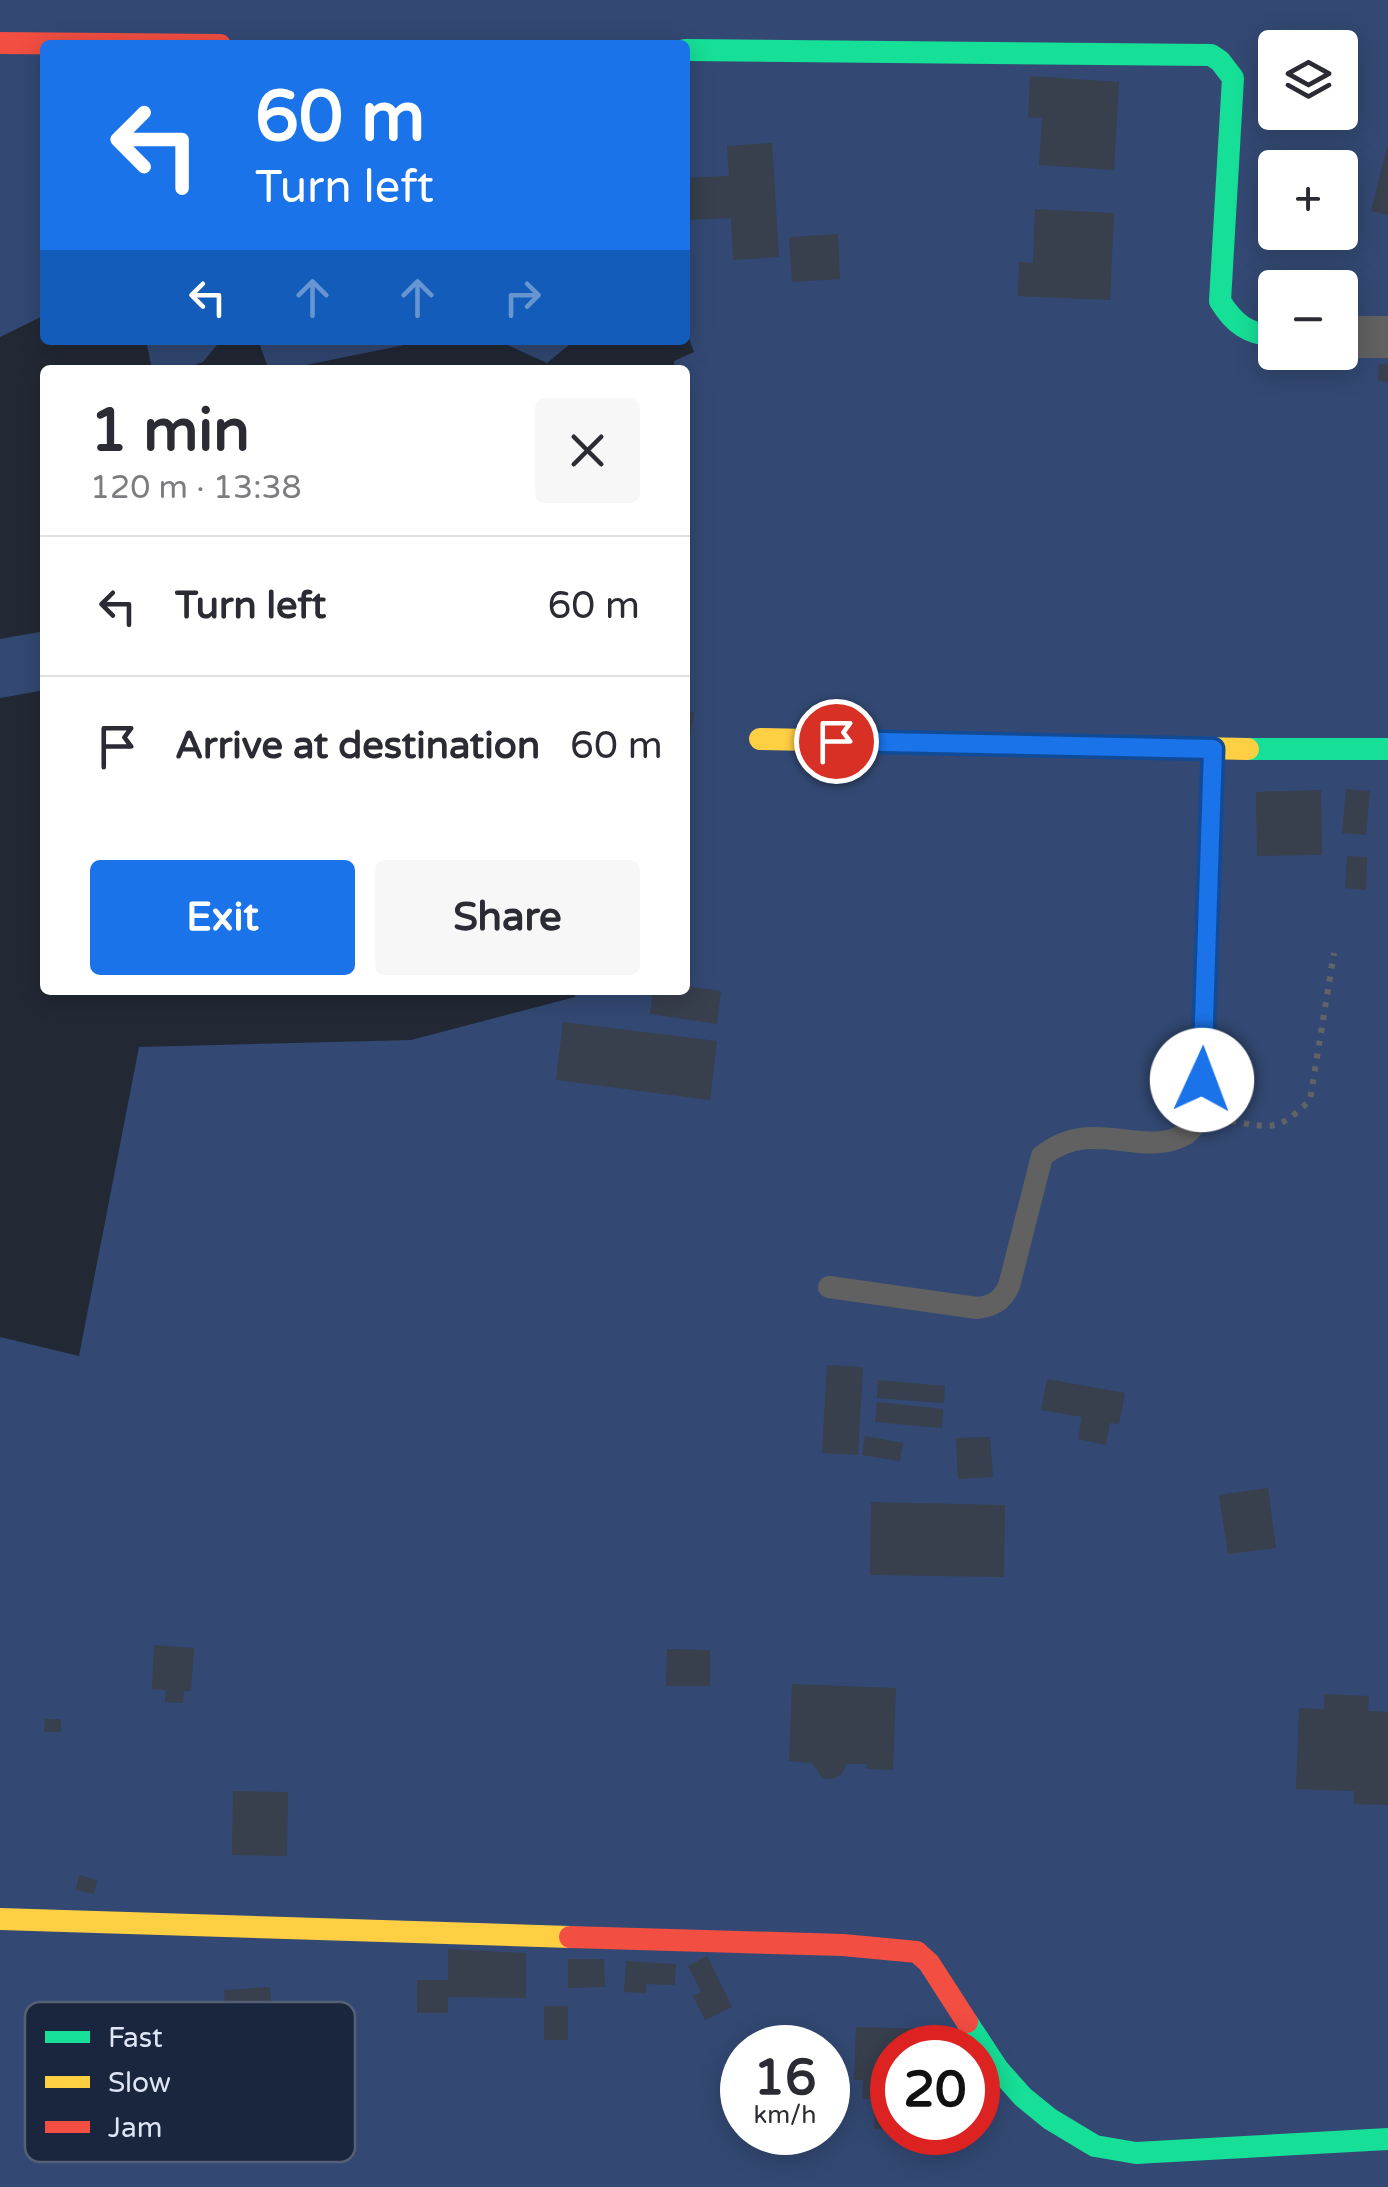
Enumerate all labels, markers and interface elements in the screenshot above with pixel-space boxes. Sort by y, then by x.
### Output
map controls [1258,30,1358,370]
button: layers [1258,30,1358,130]
text: 60 m [255,76,425,160]
icon: left [90,80,220,210]
button: + [1258,150,1358,250]
text: Turn left [255,161,434,215]
icon: left [180,270,235,325]
icon: ahead [285,270,340,325]
icon: ahead [390,270,445,325]
icon: right [495,270,550,325]
button: − [1258,270,1358,370]
text: 1 min [90,395,250,467]
button: close [535,398,640,503]
text: 120 m · 13:38 [90,469,302,507]
icon: left [90,579,145,634]
text: Turn left [175,583,326,629]
text: 60 m [548,583,640,629]
pin [794,699,879,784]
icon: arrive [809,714,864,769]
icon: arrive [90,719,145,774]
text: Arrive at destination [175,723,540,769]
text: 60 m [570,723,663,769]
button: Exit [90,860,355,975]
button: Share [375,860,640,975]
position arrow [1150,1028,1254,1132]
legend [25,2002,355,2162]
text: Fast [108,2021,163,2055]
speed limit sign: 20 [870,2025,1000,2155]
text: 16 [754,2048,816,2108]
text: Slow [108,2066,171,2100]
text: km/h [754,2100,816,2130]
text: Jam [108,2111,163,2145]

